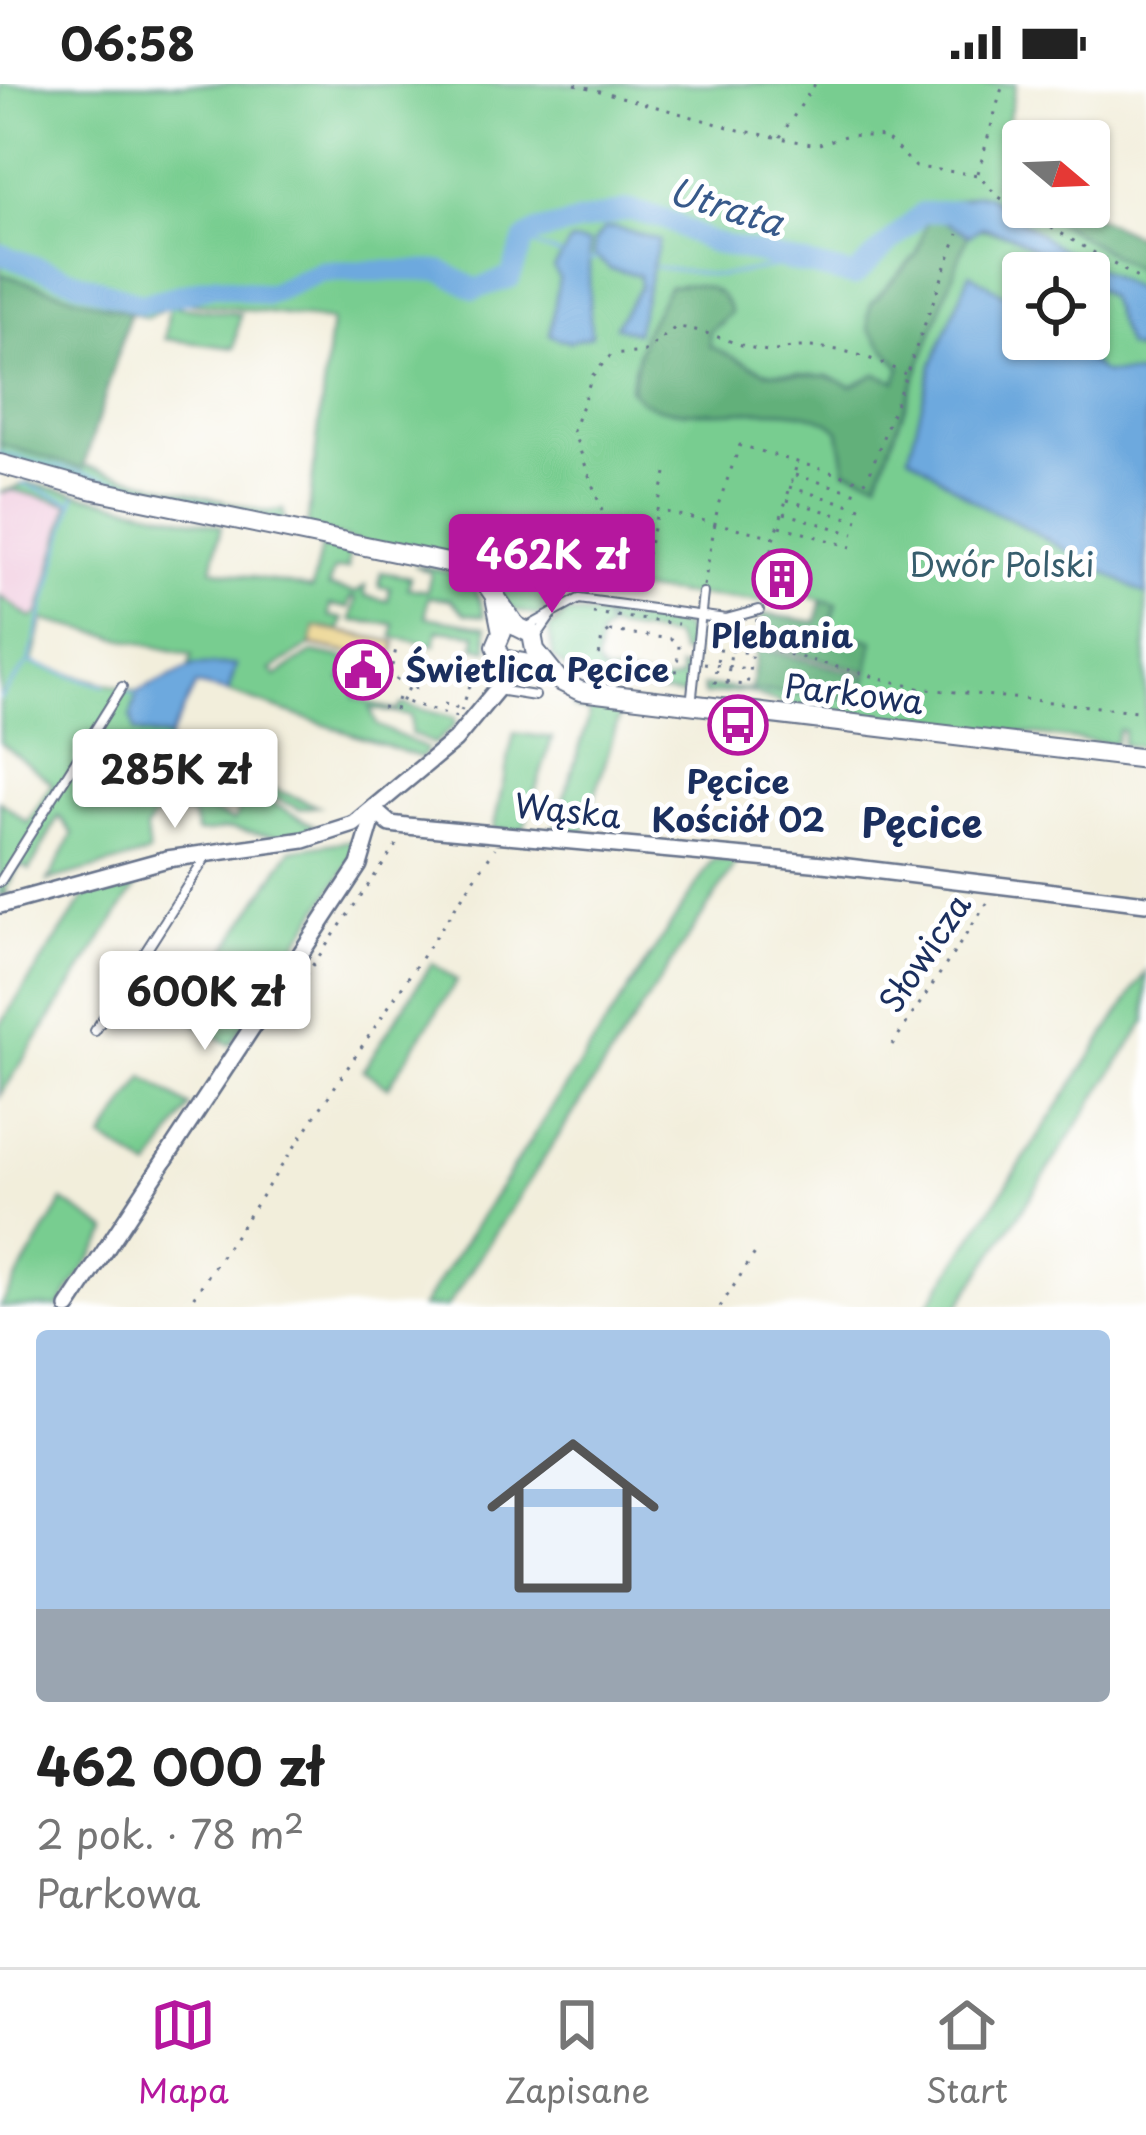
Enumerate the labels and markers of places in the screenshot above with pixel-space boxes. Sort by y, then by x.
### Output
pin: 462K zł [441,514,663,616]
building icon: Plebania [751,548,813,610]
place label: Plebania [711,609,854,659]
public building icon: Świetlica Pęcice [332,639,394,701]
place label: Świetlica Pęcice [405,643,670,693]
bus stop icon: Pęcice Kościół 02 [707,694,769,756]
pin: 285K zł [64,729,286,831]
place label: Pęcice Kościół 02 [651,755,825,843]
pin: 600K zł [94,951,316,1053]

